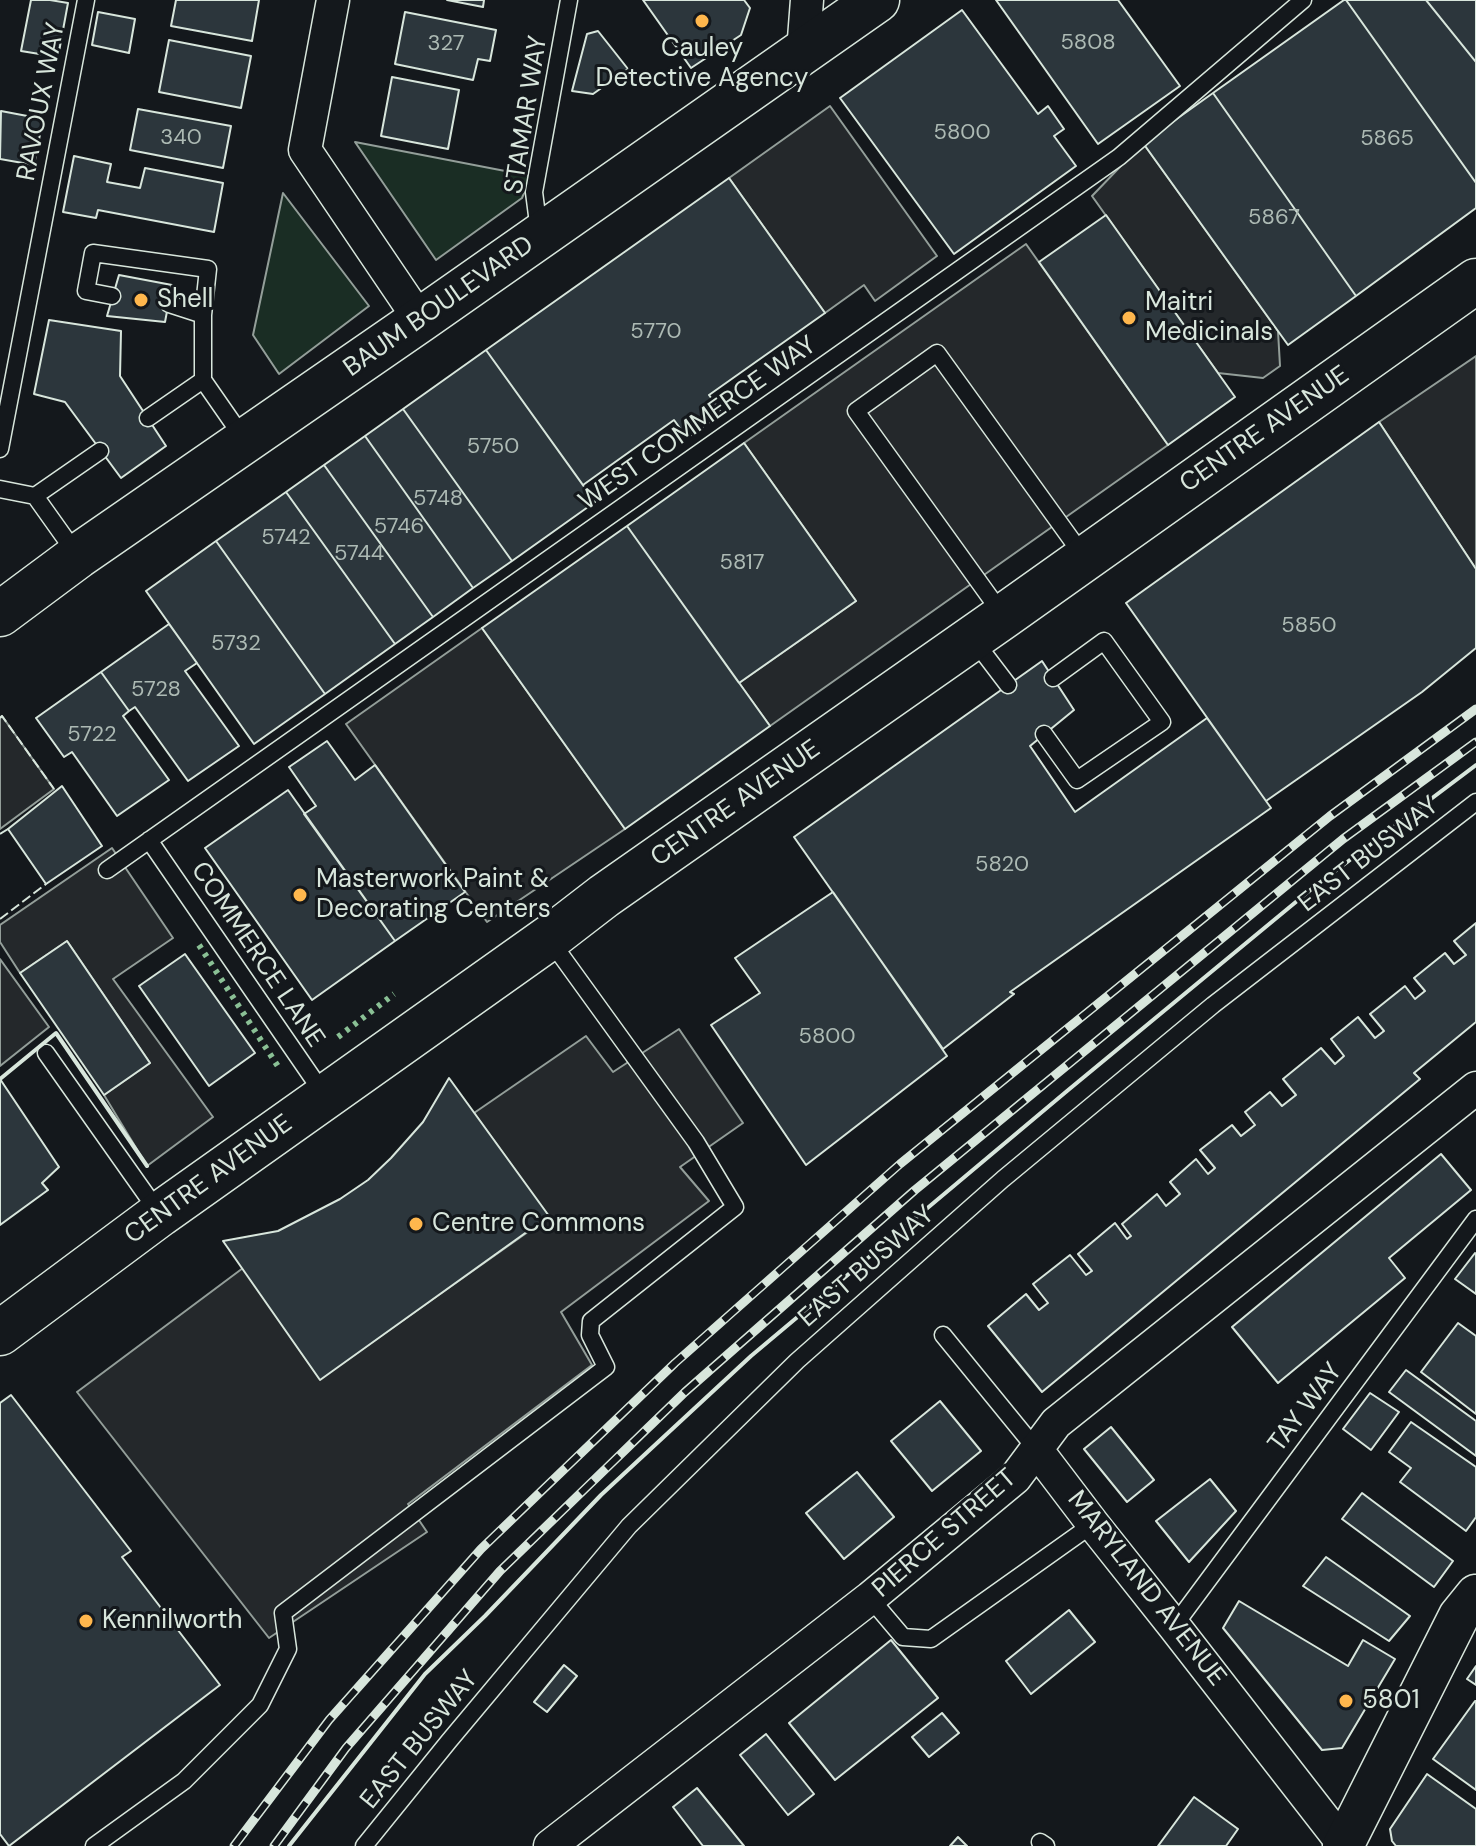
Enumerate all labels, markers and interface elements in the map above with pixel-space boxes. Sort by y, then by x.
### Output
marker: Cauley Detective Agency [693,12,711,30]
street label: RAVOUX WAY [11,20,73,184]
house number: 5808 [1060,30,1116,56]
house number: 327 [427,31,465,57]
place label: Cauley Detective Agency [596,33,808,94]
street label: STAMAR WAY [499,34,555,196]
house number: 5800 [934,120,990,146]
house number: 340 [160,125,202,151]
house number: 5865 [1360,126,1414,152]
house number: 5867 [1248,205,1300,231]
street label: BAUM BOULEVARD [338,230,540,384]
place label: Shell [157,284,213,316]
place label: Maitri Medicinals [1145,287,1273,348]
marker: Shell [132,291,150,309]
marker: Maitri Medicinals [1120,309,1138,327]
house number: 5770 [630,319,682,345]
street label: WEST COMMERCE WAY [573,330,823,518]
street label: CENTRE AVENUE [1174,360,1356,500]
house number: 5750 [467,434,519,460]
house number: 5748 [413,486,463,512]
house number: 5746 [374,514,424,540]
house number: 5742 [261,525,311,551]
house number: 5744 [334,541,384,567]
house number: 5817 [720,550,764,576]
house number: 5850 [1281,613,1337,639]
house number: 5732 [211,631,261,657]
house number: 5728 [131,677,181,703]
house number: 5722 [67,722,117,748]
street label: CENTRE AVENUE [645,734,827,874]
street label: EAST BUSWAY [1293,791,1445,919]
house number: 5820 [975,852,1029,878]
street label: COMMERCE LANE [184,857,330,1053]
place label: Masterwork Paint & Decorating Centers [316,864,551,926]
marker: Masterwork Paint & Decorating Centers [291,886,309,904]
house number: 5800 [799,1024,855,1050]
street label: CENTRE AVENUE [119,1109,299,1251]
street label: EAST BUSWAY [793,1200,941,1334]
place label: Centre Commons [432,1208,645,1240]
marker: Centre Commons [407,1215,425,1233]
street label: TAY WAY [1262,1357,1350,1459]
street label: PIERCE STREET [867,1463,1023,1605]
street label: MARYLAND AVENUE [1060,1485,1232,1693]
place label: Kennilworth [102,1605,243,1637]
marker: Kennilworth [77,1612,95,1630]
street label: EAST BUSWAY [355,1664,485,1816]
place label: 5801 [1362,1685,1420,1717]
marker: 5801 [1337,1692,1355,1710]

